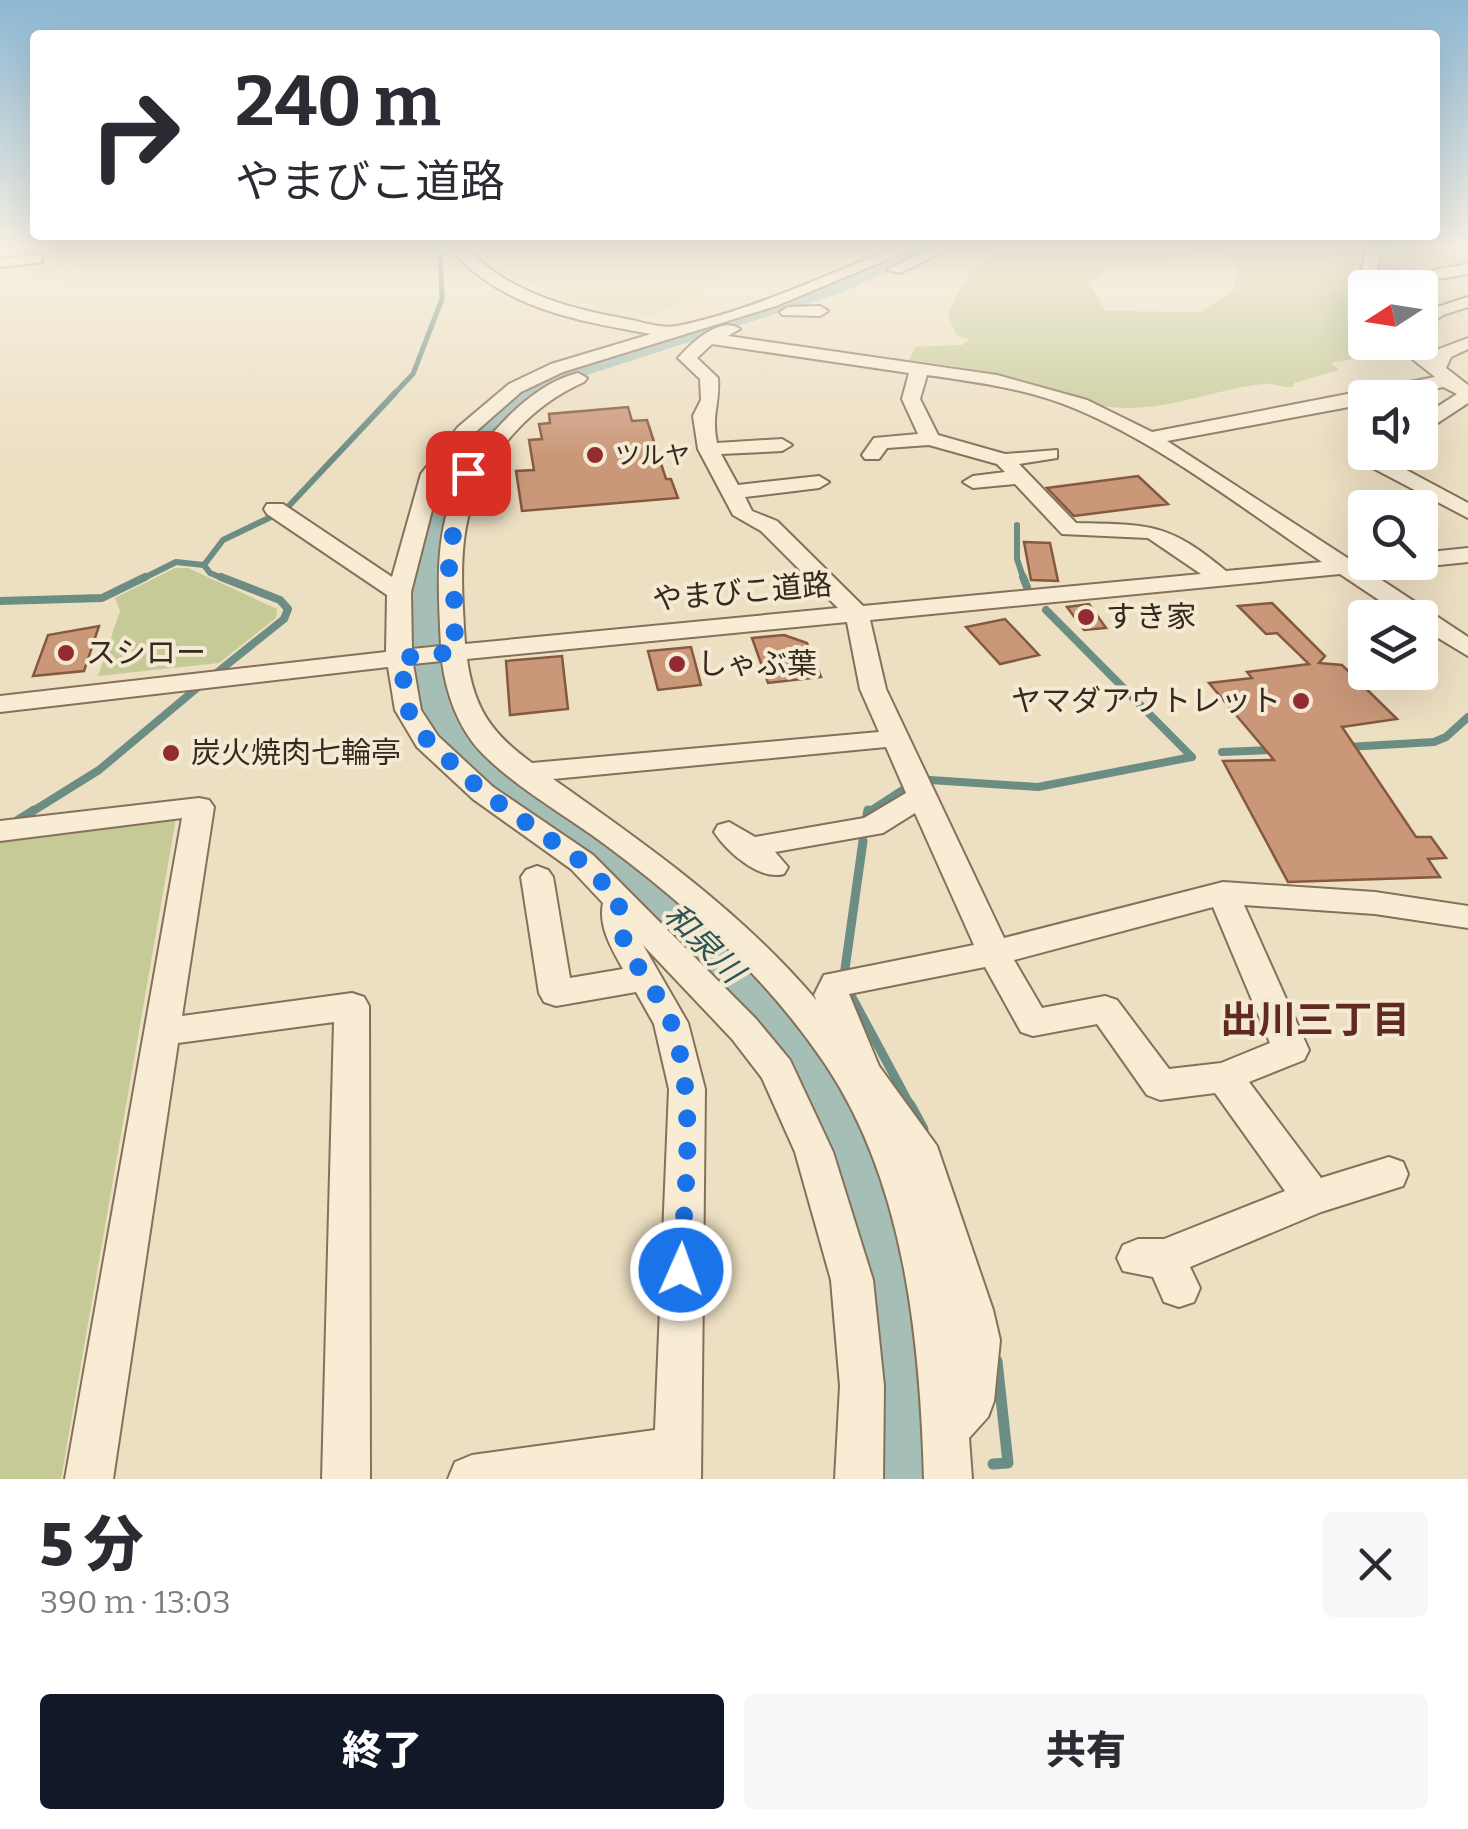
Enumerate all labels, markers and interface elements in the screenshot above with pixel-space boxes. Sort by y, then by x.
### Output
text: 240 m [235,60,441,144]
icon: right [70,70,200,200]
text: やまびこ道路 [235,155,505,209]
north arrow [1348,270,1438,360]
map controls [1348,270,1438,690]
button: sound [1348,380,1438,470]
pin [426,431,511,516]
place label: ツルヤ [615,441,690,471]
marker: ツルヤ [584,444,606,466]
icon: arrive [441,446,496,501]
button: search [1348,490,1438,580]
street label: やまびこ道路 [651,566,833,618]
place label: すき家 [1106,599,1196,635]
button: layers [1348,600,1438,690]
marker: すき家 [1075,606,1097,628]
place label: スシロー [86,635,206,671]
marker: スシロー [55,642,77,664]
place label: しゃぶ葉 [697,646,817,682]
marker: しゃぶ葉 [666,653,688,675]
place label: ヤマダアウトレット [1011,683,1281,719]
marker: ヤマダアウトレット [1290,690,1312,712]
place label: 炭火焼肉七輪亭 [191,735,401,771]
marker: 炭火焼肉七輪亭 [160,742,182,764]
water label: 和泉川 [657,896,753,992]
district label: 出川三丁目 [1220,997,1410,1043]
position arrow [629,1218,733,1322]
text: 5 分 [40,1509,143,1581]
button: close [1323,1512,1428,1617]
text: 390 m · 13:03 [40,1583,231,1621]
button: 終了 [40,1694,724,1809]
button: 共有 [744,1694,1428,1809]

